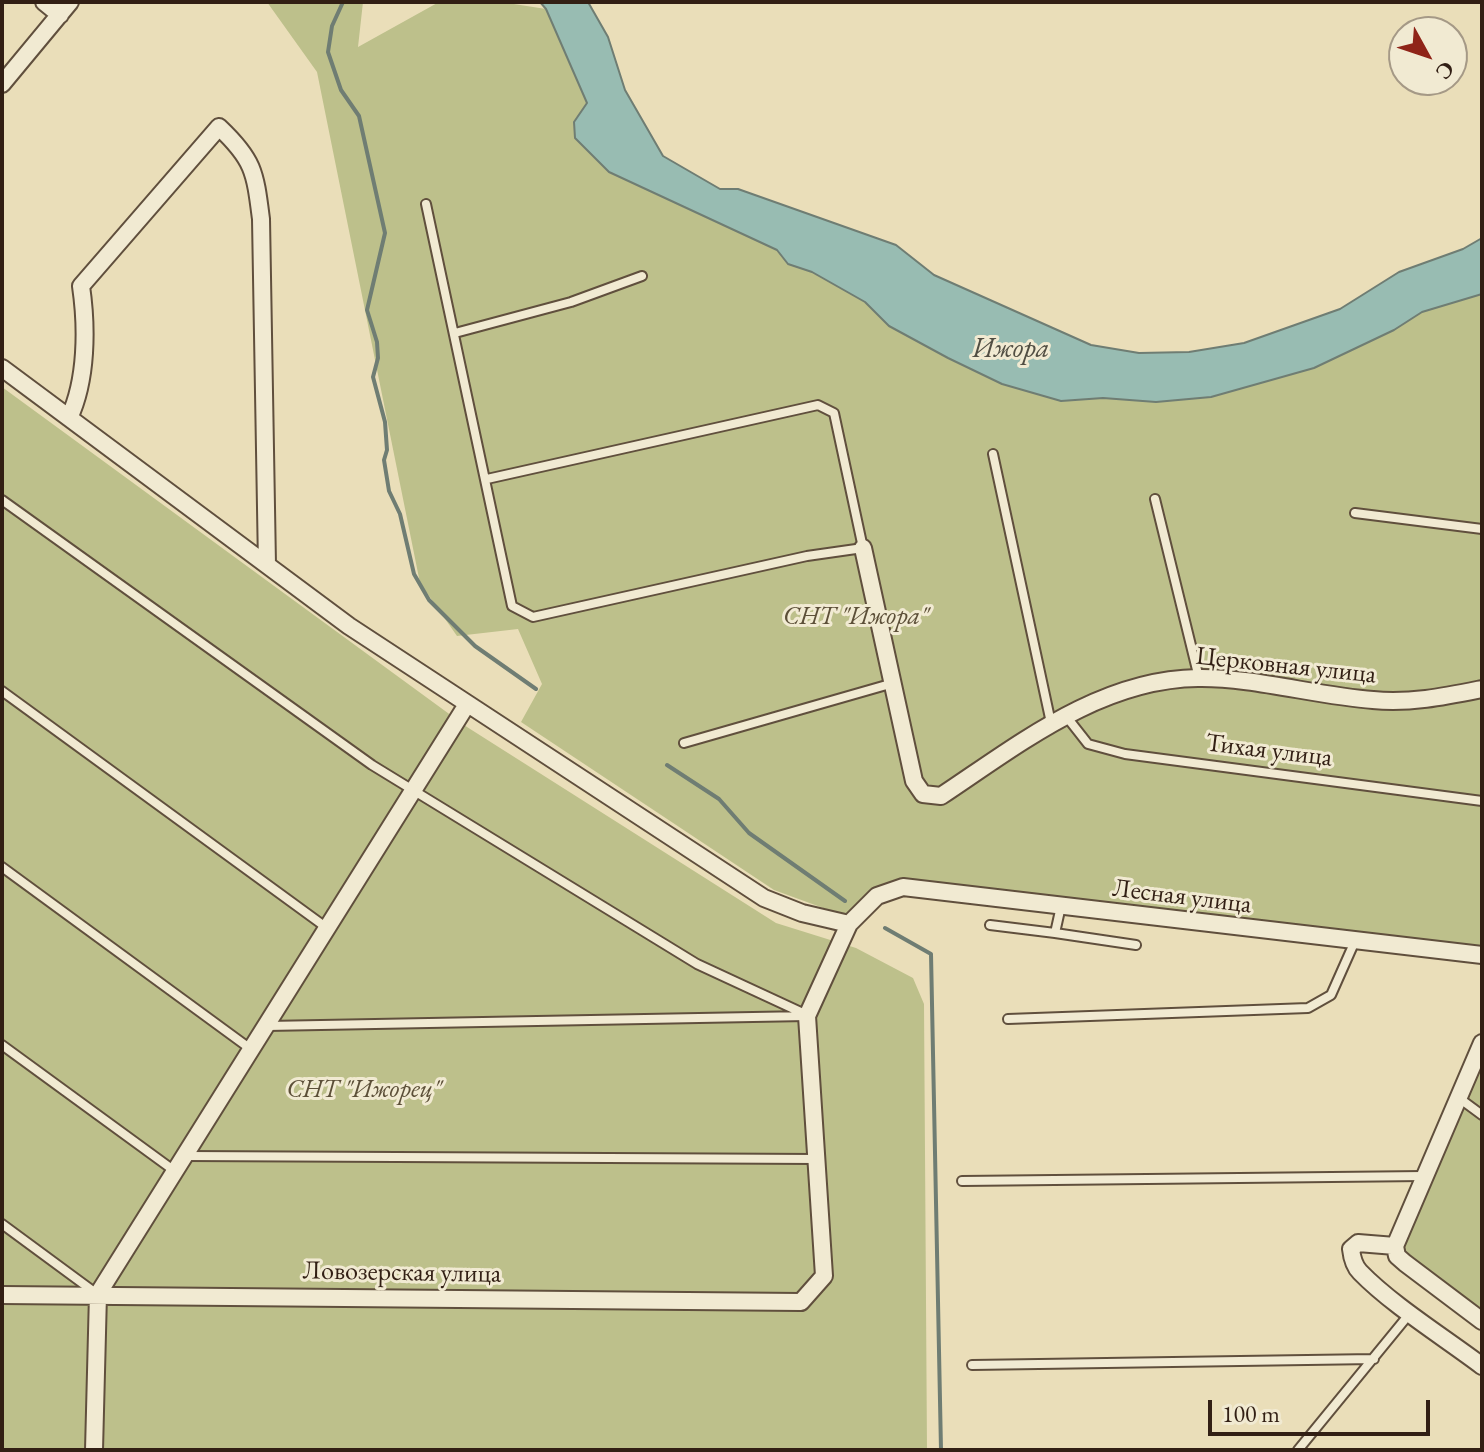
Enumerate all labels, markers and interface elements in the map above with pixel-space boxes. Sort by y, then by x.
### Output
north arrow [1388,16,1468,96]
text: С [1429,55,1461,86]
water label: Ижора [973,332,1049,366]
park label: СНТ "Ижора" [783,601,929,633]
street label: Церковная улица [1194,641,1378,691]
street label: Тихая улица [1204,728,1334,774]
street label: Лесная улица [1111,873,1253,921]
park label: СНТ "Ижорец" [286,1074,442,1106]
street label: Ловозерская улица [302,1256,502,1290]
scale bar [1212,1384,1434,1434]
text: 100 m [1222,1398,1280,1429]

